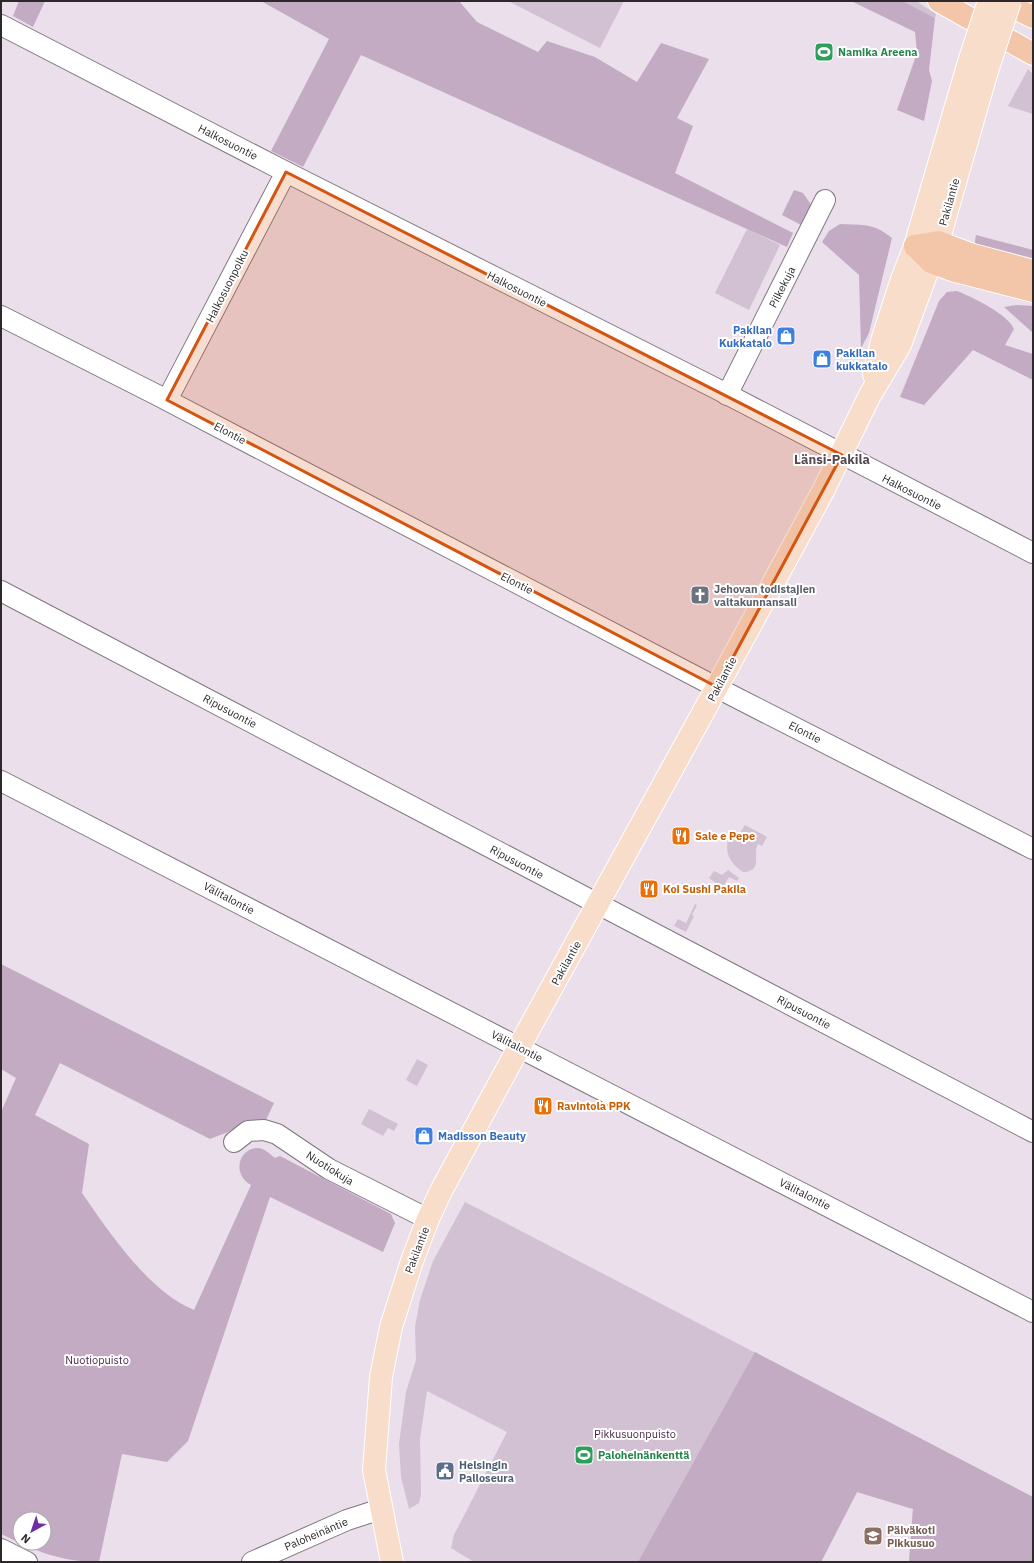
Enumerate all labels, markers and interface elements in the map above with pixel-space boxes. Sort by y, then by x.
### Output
sports icon: Namika Areena [813,41,835,63]
place label: Namika Areena [838,45,918,59]
street label: Halkosuontie [196,121,260,163]
street label: Pakilantie [936,177,962,227]
street label: Halkosuonpolku [203,247,251,325]
street label: Pilkekuja [766,264,798,310]
street label: Halkosuontie [485,268,549,310]
place label: Pakilan Kukkatalo [719,323,772,350]
shop icon: Pakilan Kukkatalo [775,325,797,347]
place label: Pakilan kukkatalo [836,346,888,373]
shop icon: Pakilan kukkatalo [811,348,833,370]
street label: Elontie [211,419,249,447]
district label: Länsi-Pakila [794,451,870,468]
street label: Halkosuontie [880,471,944,513]
street label: Elontie [498,569,536,597]
place label: Jehovan todistajien valtakunnansali [714,582,815,609]
church icon: Jehovan todistajien valtakunnansali [689,584,711,606]
street label: Pakilantie [704,654,740,704]
street label: Ripusuontie [201,691,259,731]
street label: Elontie [786,718,824,746]
restaurant icon: Sale e Pepe [670,825,692,847]
place label: Sale e Pepe [695,829,755,843]
street label: Ripusuontie [488,842,546,882]
restaurant icon: Koi Sushi Pakila [638,878,660,900]
street label: Välitalontie [201,879,257,917]
place label: Koi Sushi Pakila [663,882,746,896]
street label: Pakilantie [548,938,584,988]
street label: Ripusuontie [775,992,833,1032]
street label: Välitalontie [489,1027,545,1065]
restaurant icon: Ravintola PPK [532,1095,554,1117]
place label: Ravintola PPK [557,1099,631,1113]
shop icon: Madisson Beauty [413,1125,435,1147]
place label: Madisson Beauty [438,1129,526,1143]
street label: Nuotiokuja [304,1148,357,1188]
street label: Välitalontie [777,1175,833,1213]
street label: Pakilantie [402,1225,432,1275]
park label: Nuotiopuisto [65,1353,129,1367]
park label: Pikkusuonpuisto [594,1427,676,1441]
sports icon: Paloheinänkenttä [573,1444,595,1466]
place label: Paloheinänkenttä [598,1448,690,1462]
place label: Helsingin Palloseura [459,1458,514,1485]
public building icon: Helsingin Palloseura [434,1460,456,1482]
north arrow [12,1511,52,1551]
street label: Paloheinäntie [282,1514,350,1554]
place label: Päiväkoti Pikkusuo [887,1523,935,1550]
school or university icon: Päiväkoti Pikkusuo [862,1525,884,1547]
text: N [18,1531,33,1547]

